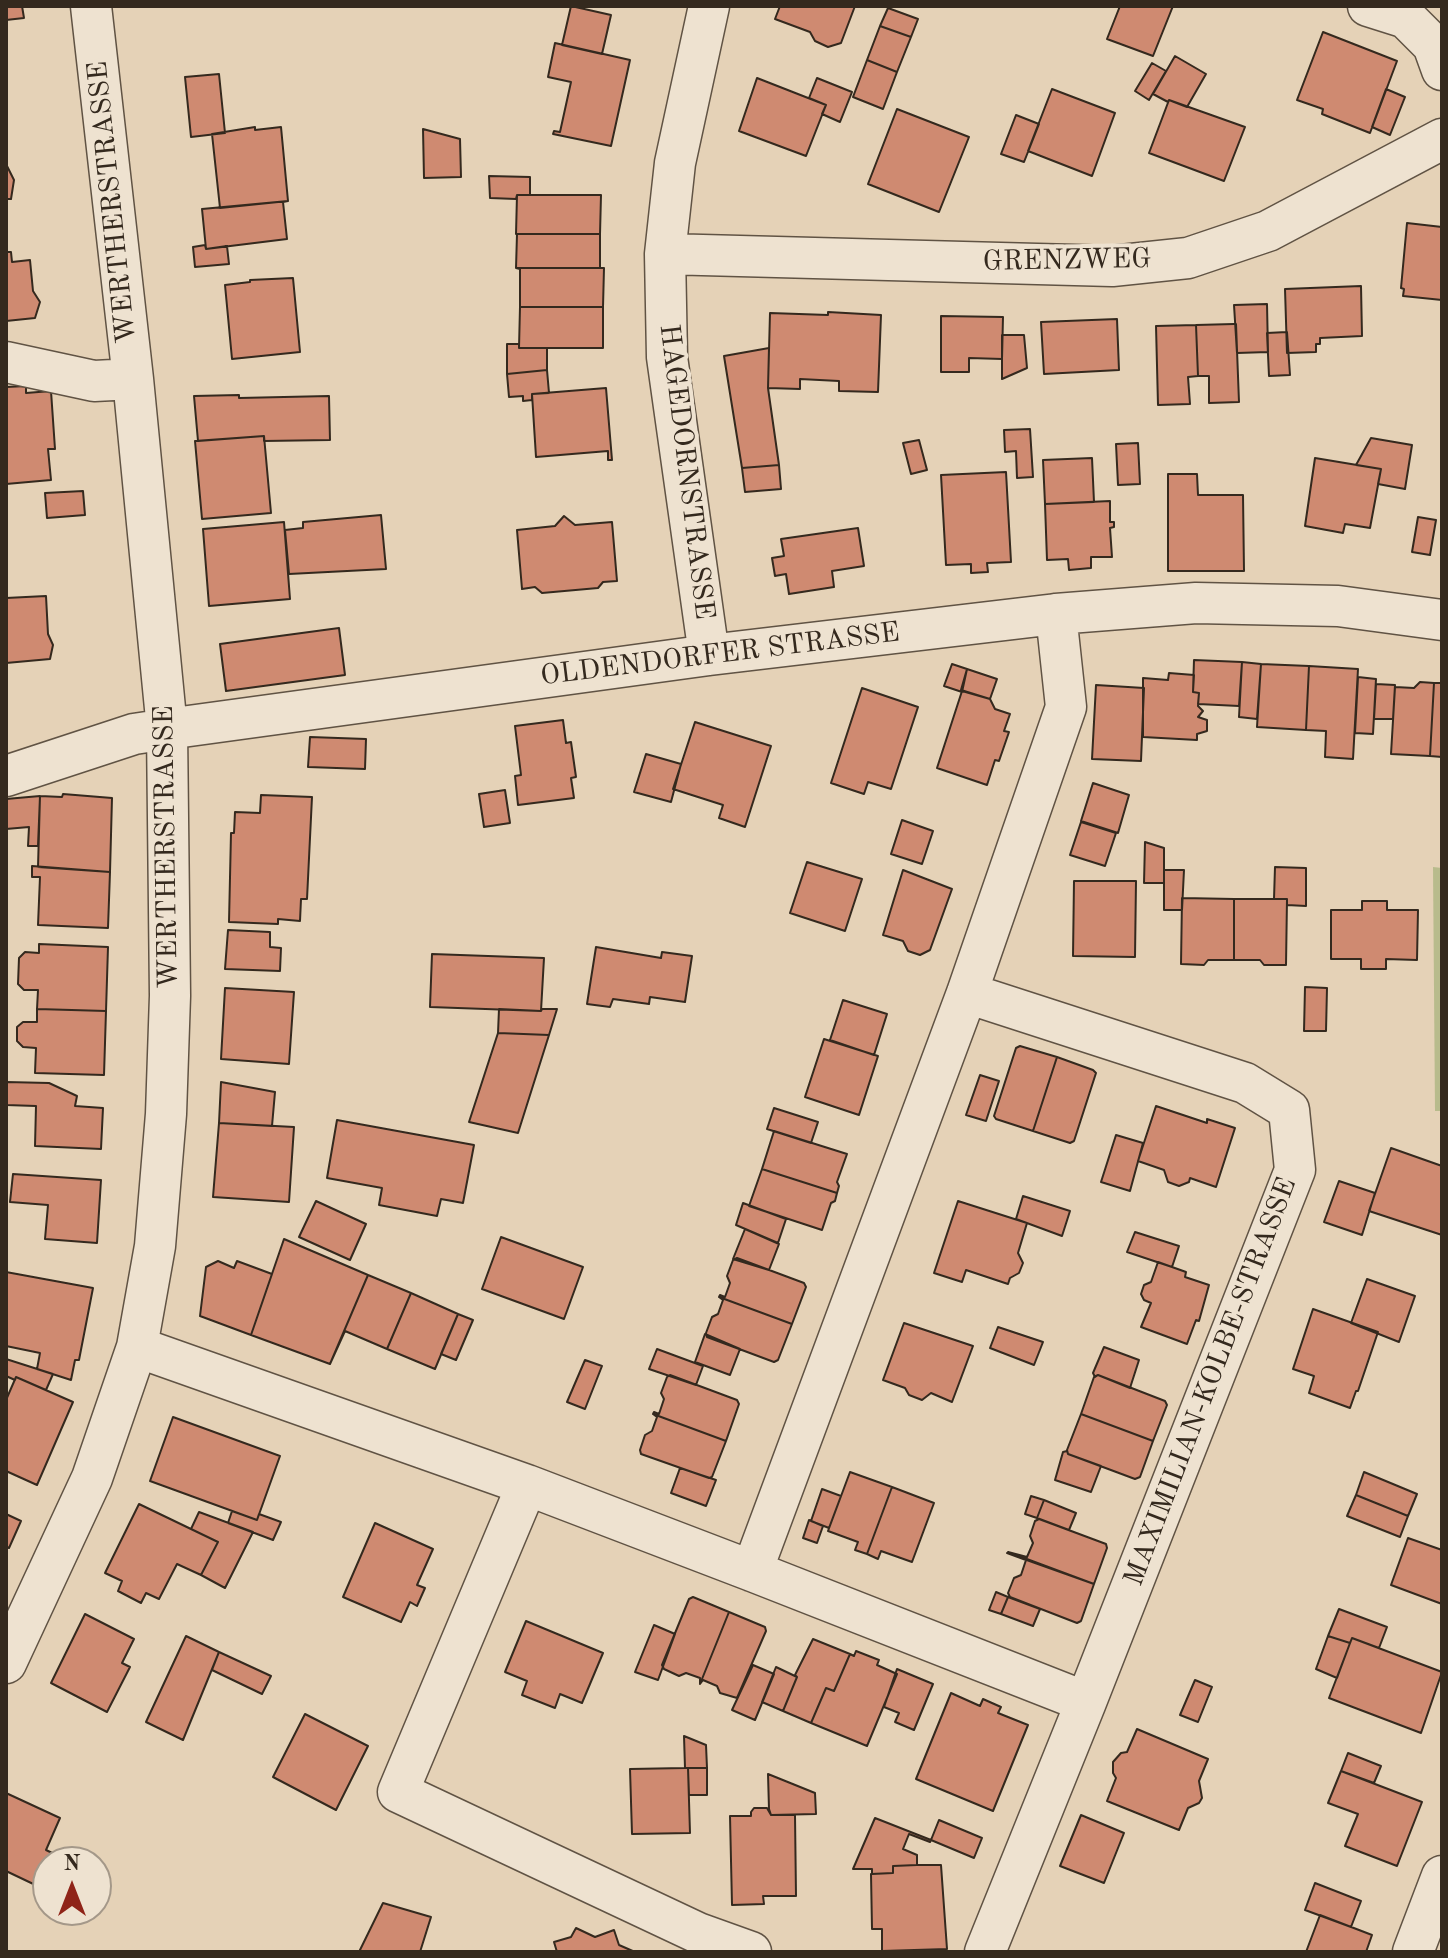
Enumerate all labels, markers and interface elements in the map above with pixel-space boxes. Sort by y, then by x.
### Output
street label: WERTHERSTRASSE [81,59,145,345]
street label: GRENZWEG [982,243,1152,279]
street label: HAGEDORNSTRASSE [651,322,721,622]
street label: OLDENDORFER STRASSE [539,616,901,694]
street label: WERTHERSTRASSE [148,705,186,989]
street label: MAXIMILIAN-KOLBE-STRASSE [1117,1173,1305,1591]
north arrow [32,1846,112,1926]
text: N [64,1853,80,1875]

